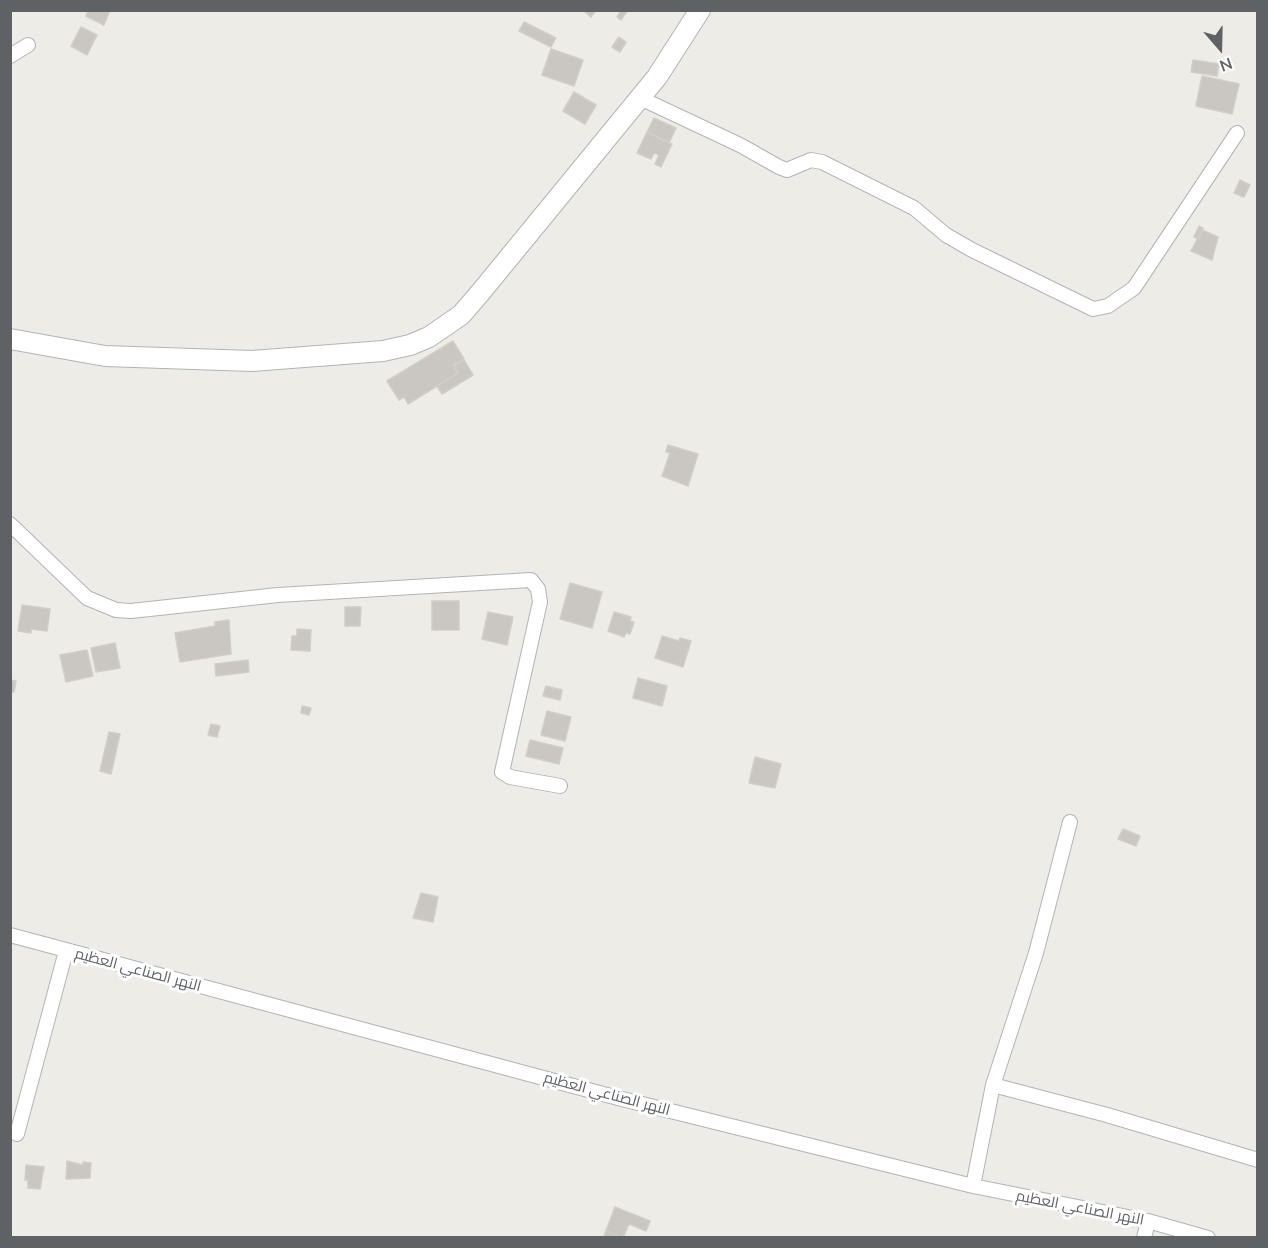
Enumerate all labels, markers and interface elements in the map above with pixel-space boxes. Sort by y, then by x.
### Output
north arrow [1190,18,1250,78]
text: N [1217,53,1235,76]
street label: النهر الصناعي العظيم [73,944,203,996]
street label: النهر الصناعي العظيم [542,1068,672,1120]
street label: النهر الصناعي العظيم [1014,1187,1146,1229]

